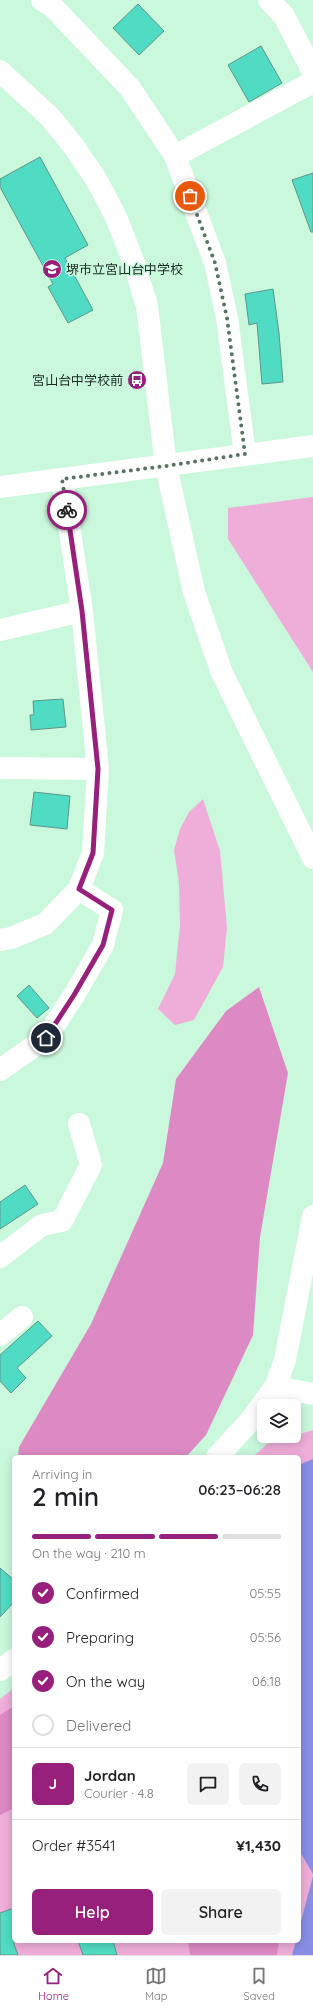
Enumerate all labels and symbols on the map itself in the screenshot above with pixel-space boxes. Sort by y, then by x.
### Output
pin [173,179,207,213]
school or university icon: 堺市立宮山台中学校 [41,258,63,280]
place label: 堺市立宮山台中学校 [66,261,183,277]
bus stop icon: 宮山台中学校前 [126,369,148,391]
place label: 宮山台中学校前 [32,372,123,388]
courier [47,490,87,530]
pin [29,1021,63,1055]

